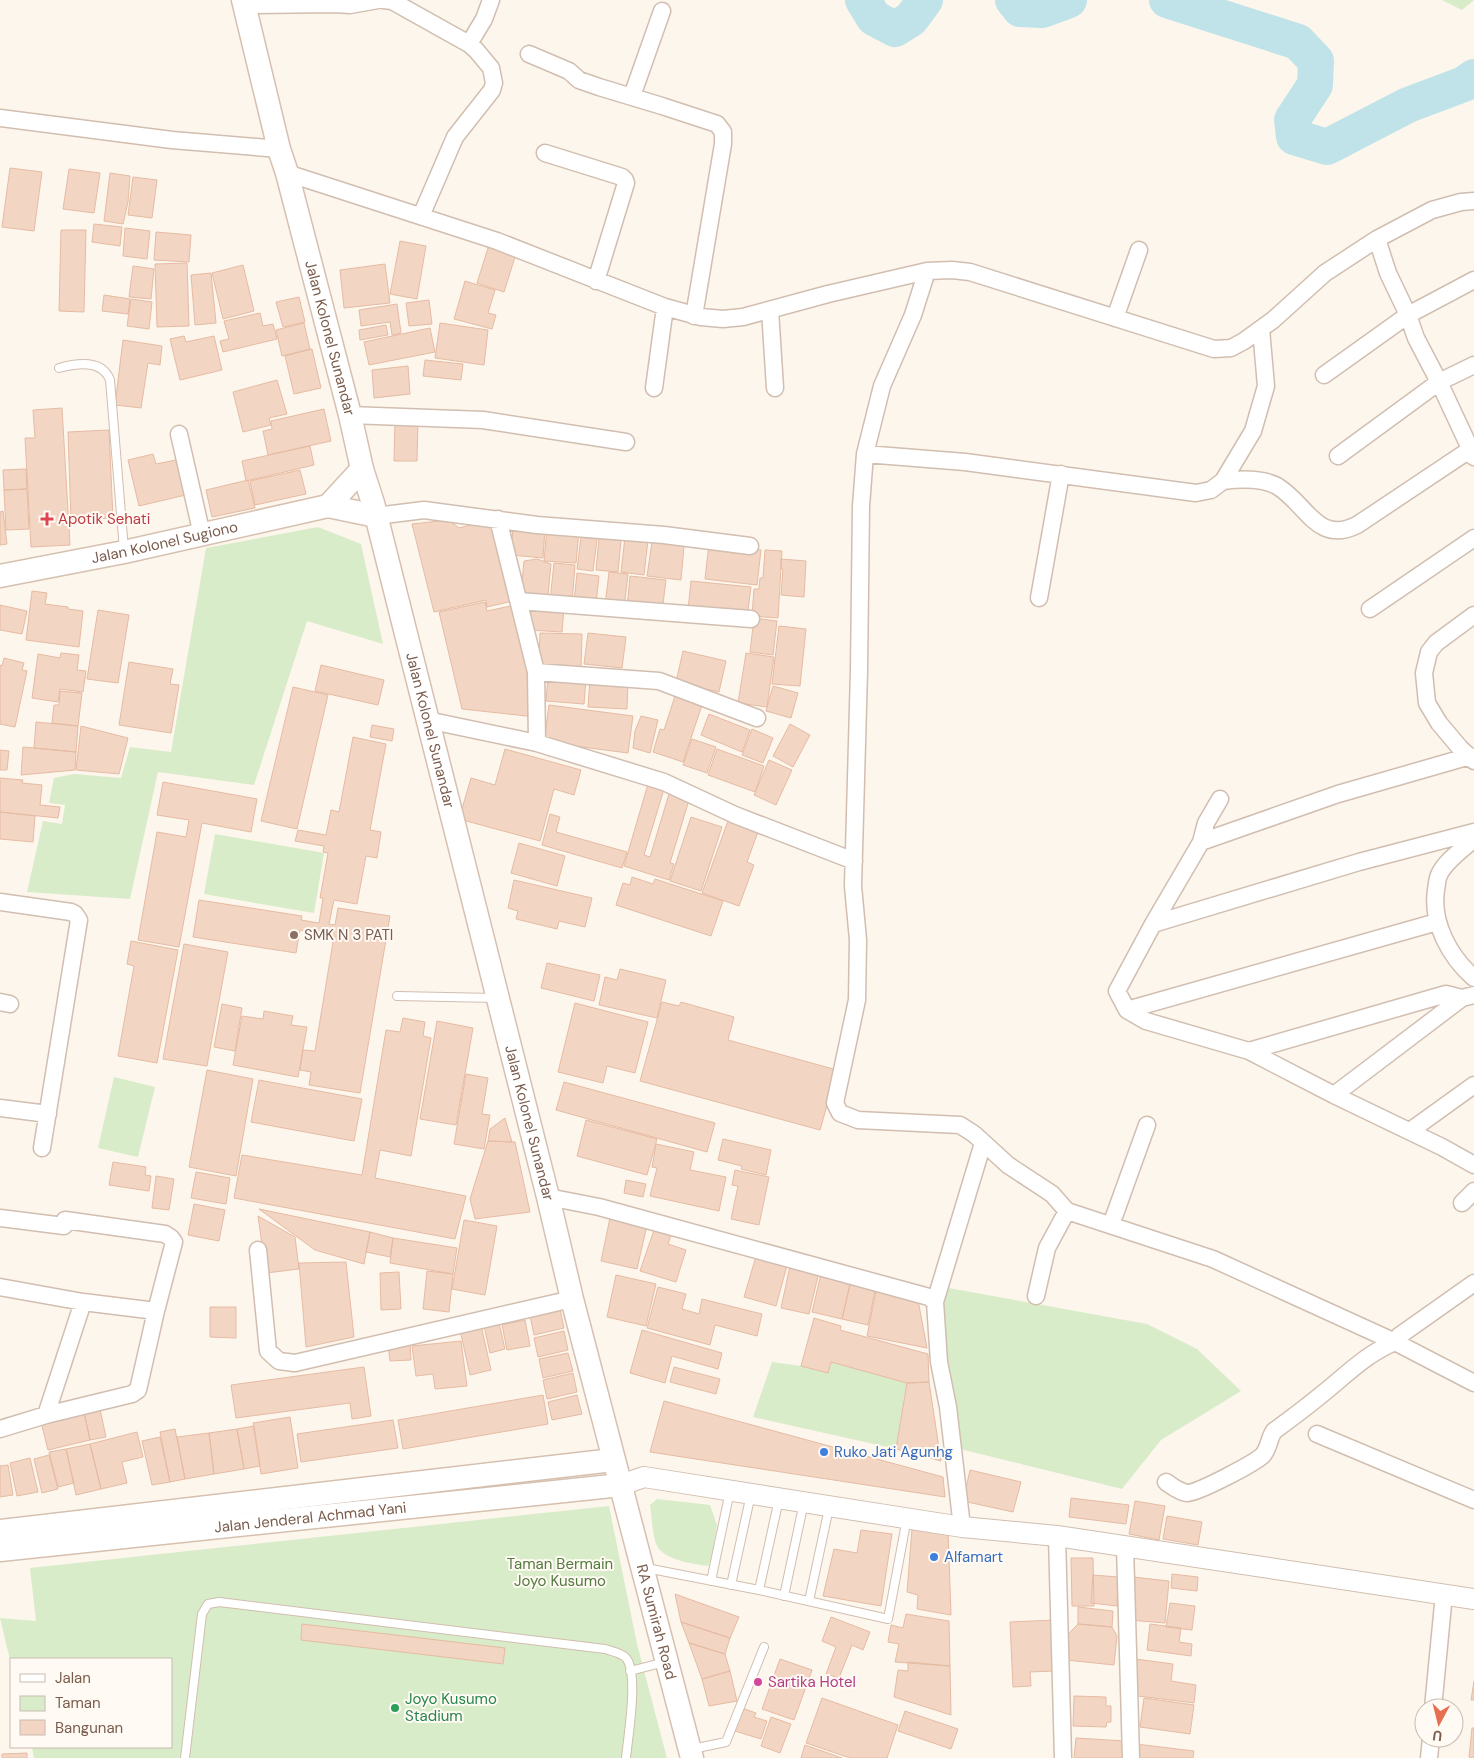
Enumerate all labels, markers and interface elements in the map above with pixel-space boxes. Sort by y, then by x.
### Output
street label: Jalan Kolonel Sunandar [300,258,360,418]
place label: Apotik Sehati [58,509,150,529]
marker: Apotik Sehati [40,512,54,526]
street label: Jalan Kolonel Sugiono [90,517,240,568]
street label: Jalan Kolonel Sunandar [401,650,460,810]
place label: SMK N 3 PATI [304,925,393,945]
marker: SMK N 3 PATI [288,929,300,941]
street label: Jalan Kolonel Sunandar [500,1043,559,1203]
place label: Ruko Jati Agunhg [834,1442,953,1462]
marker: Ruko Jati Agunhg [818,1446,830,1458]
street label: Jalan Jenderal Achmad Yani [213,1498,407,1538]
place label: Alfamart [944,1547,1003,1567]
marker: Alfamart [928,1551,940,1563]
park label: Taman Bermain Joyo Kusumo [507,1554,613,1591]
street label: RA Sumirah Road [632,1562,681,1682]
legend [10,1658,172,1748]
text: Jalan [55,1668,91,1688]
place label: Sartika Hotel [768,1672,856,1692]
marker: Sartika Hotel [752,1676,764,1688]
place label: Joyo Kusumo Stadium [405,1689,497,1726]
text: Taman [55,1693,101,1713]
north arrow [1414,1698,1464,1748]
marker: Joyo Kusumo Stadium [389,1702,401,1714]
text: Bangunan [55,1718,123,1738]
text: U [1432,1726,1443,1745]

